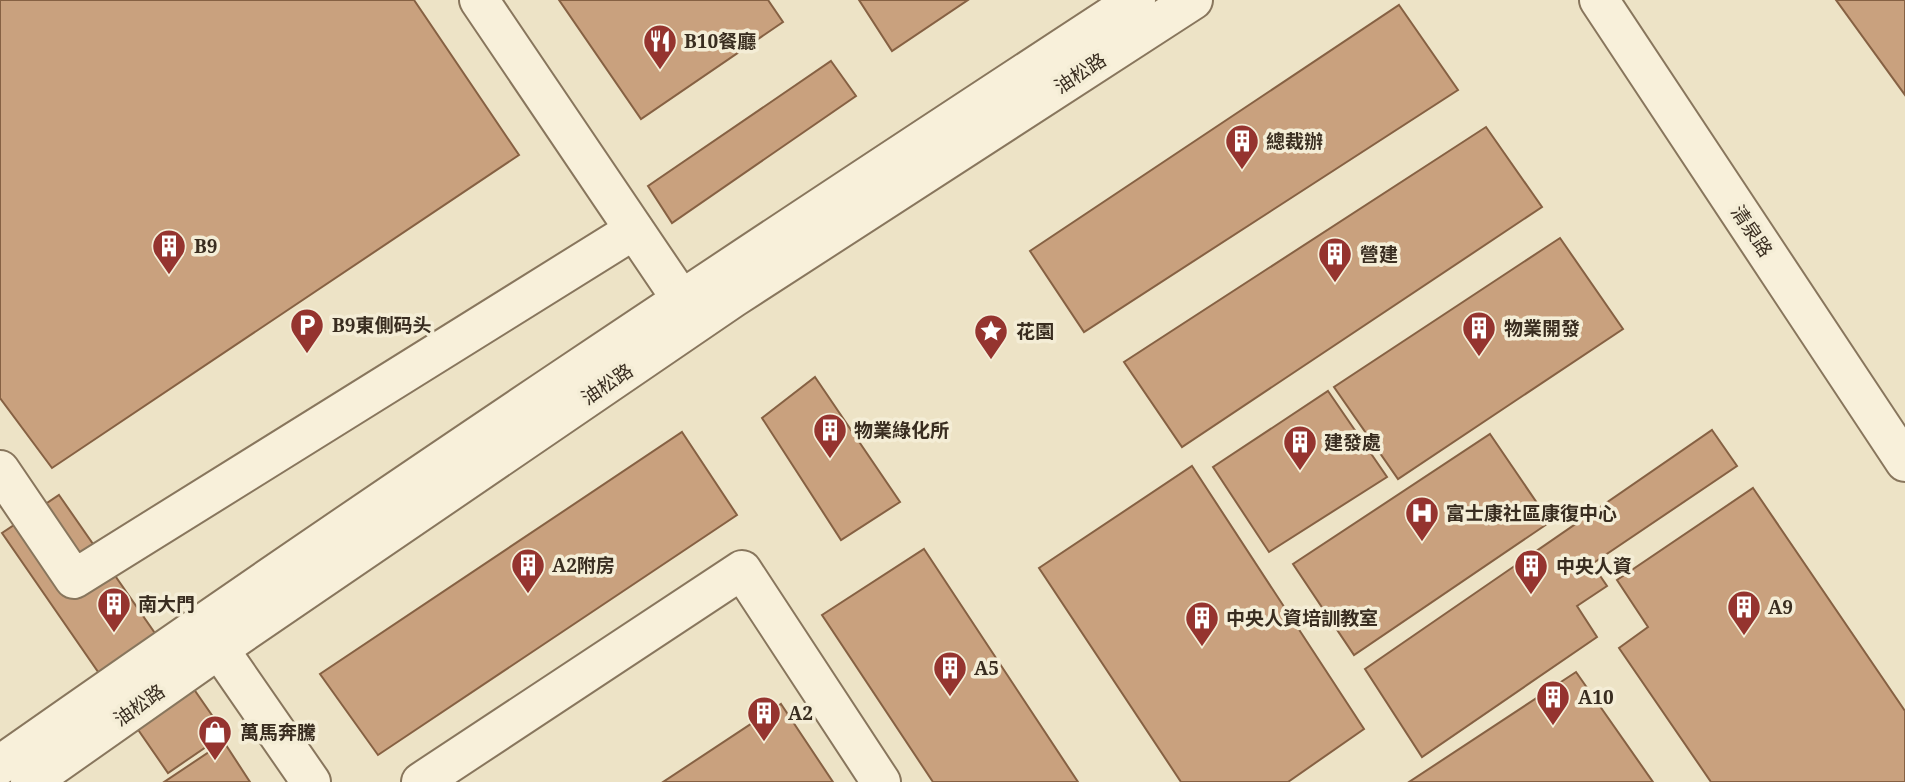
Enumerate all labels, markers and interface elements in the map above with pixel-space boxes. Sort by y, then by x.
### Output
restaurant icon: B10餐廳 [641,22,679,71]
place label: B10餐廳 [684,28,756,54]
street label: 油松路 [1049,47,1111,99]
building icon: 總裁辦 [1223,122,1261,171]
place label: 總裁辦 [1266,128,1323,154]
street label: 清泉路 [1725,200,1779,262]
building icon: B9 [150,227,188,276]
place label: B9 [194,233,218,259]
building icon: 營建 [1316,235,1354,284]
place label: 營建 [1360,241,1398,267]
parking icon: B9東側码头 [288,306,326,355]
building icon: 物業開發 [1460,309,1498,358]
place label: B9東側码头 [332,312,432,338]
place icon: 花園 [972,312,1010,361]
place label: 物業開發 [1504,315,1580,341]
place label: 花園 [1016,318,1054,344]
street label: 油松路 [576,357,638,411]
building icon: 物業綠化所 [811,411,849,460]
place label: 物業綠化所 [854,417,949,443]
building icon: 建發處 [1281,423,1319,472]
place label: 建發處 [1324,429,1381,455]
hospital icon: 富士康社區康復中心 [1403,494,1441,543]
place label: 富士康社區康復中心 [1446,500,1617,526]
building icon: A2附房 [509,546,547,595]
building icon: 中央人資 [1512,547,1550,596]
place label: A2附房 [552,552,615,578]
place label: 中央人資 [1556,553,1632,579]
building icon: 南大門 [95,585,133,634]
building icon: A9 [1725,588,1763,637]
place label: 南大門 [138,591,195,617]
place label: A9 [1768,594,1793,620]
building icon: 中央人資培訓教室 [1183,599,1221,648]
place label: 中央人資培訓教室 [1226,605,1378,631]
building icon: A5 [931,649,969,698]
place label: A5 [974,655,999,681]
street label: 油松路 [108,678,170,732]
building icon: A10 [1534,678,1572,727]
place label: A10 [1578,684,1614,710]
building icon: A2 [745,694,783,743]
place label: A2 [788,700,813,726]
shop icon: 萬馬奔騰 [196,713,234,762]
place label: 萬馬奔騰 [240,719,316,745]

